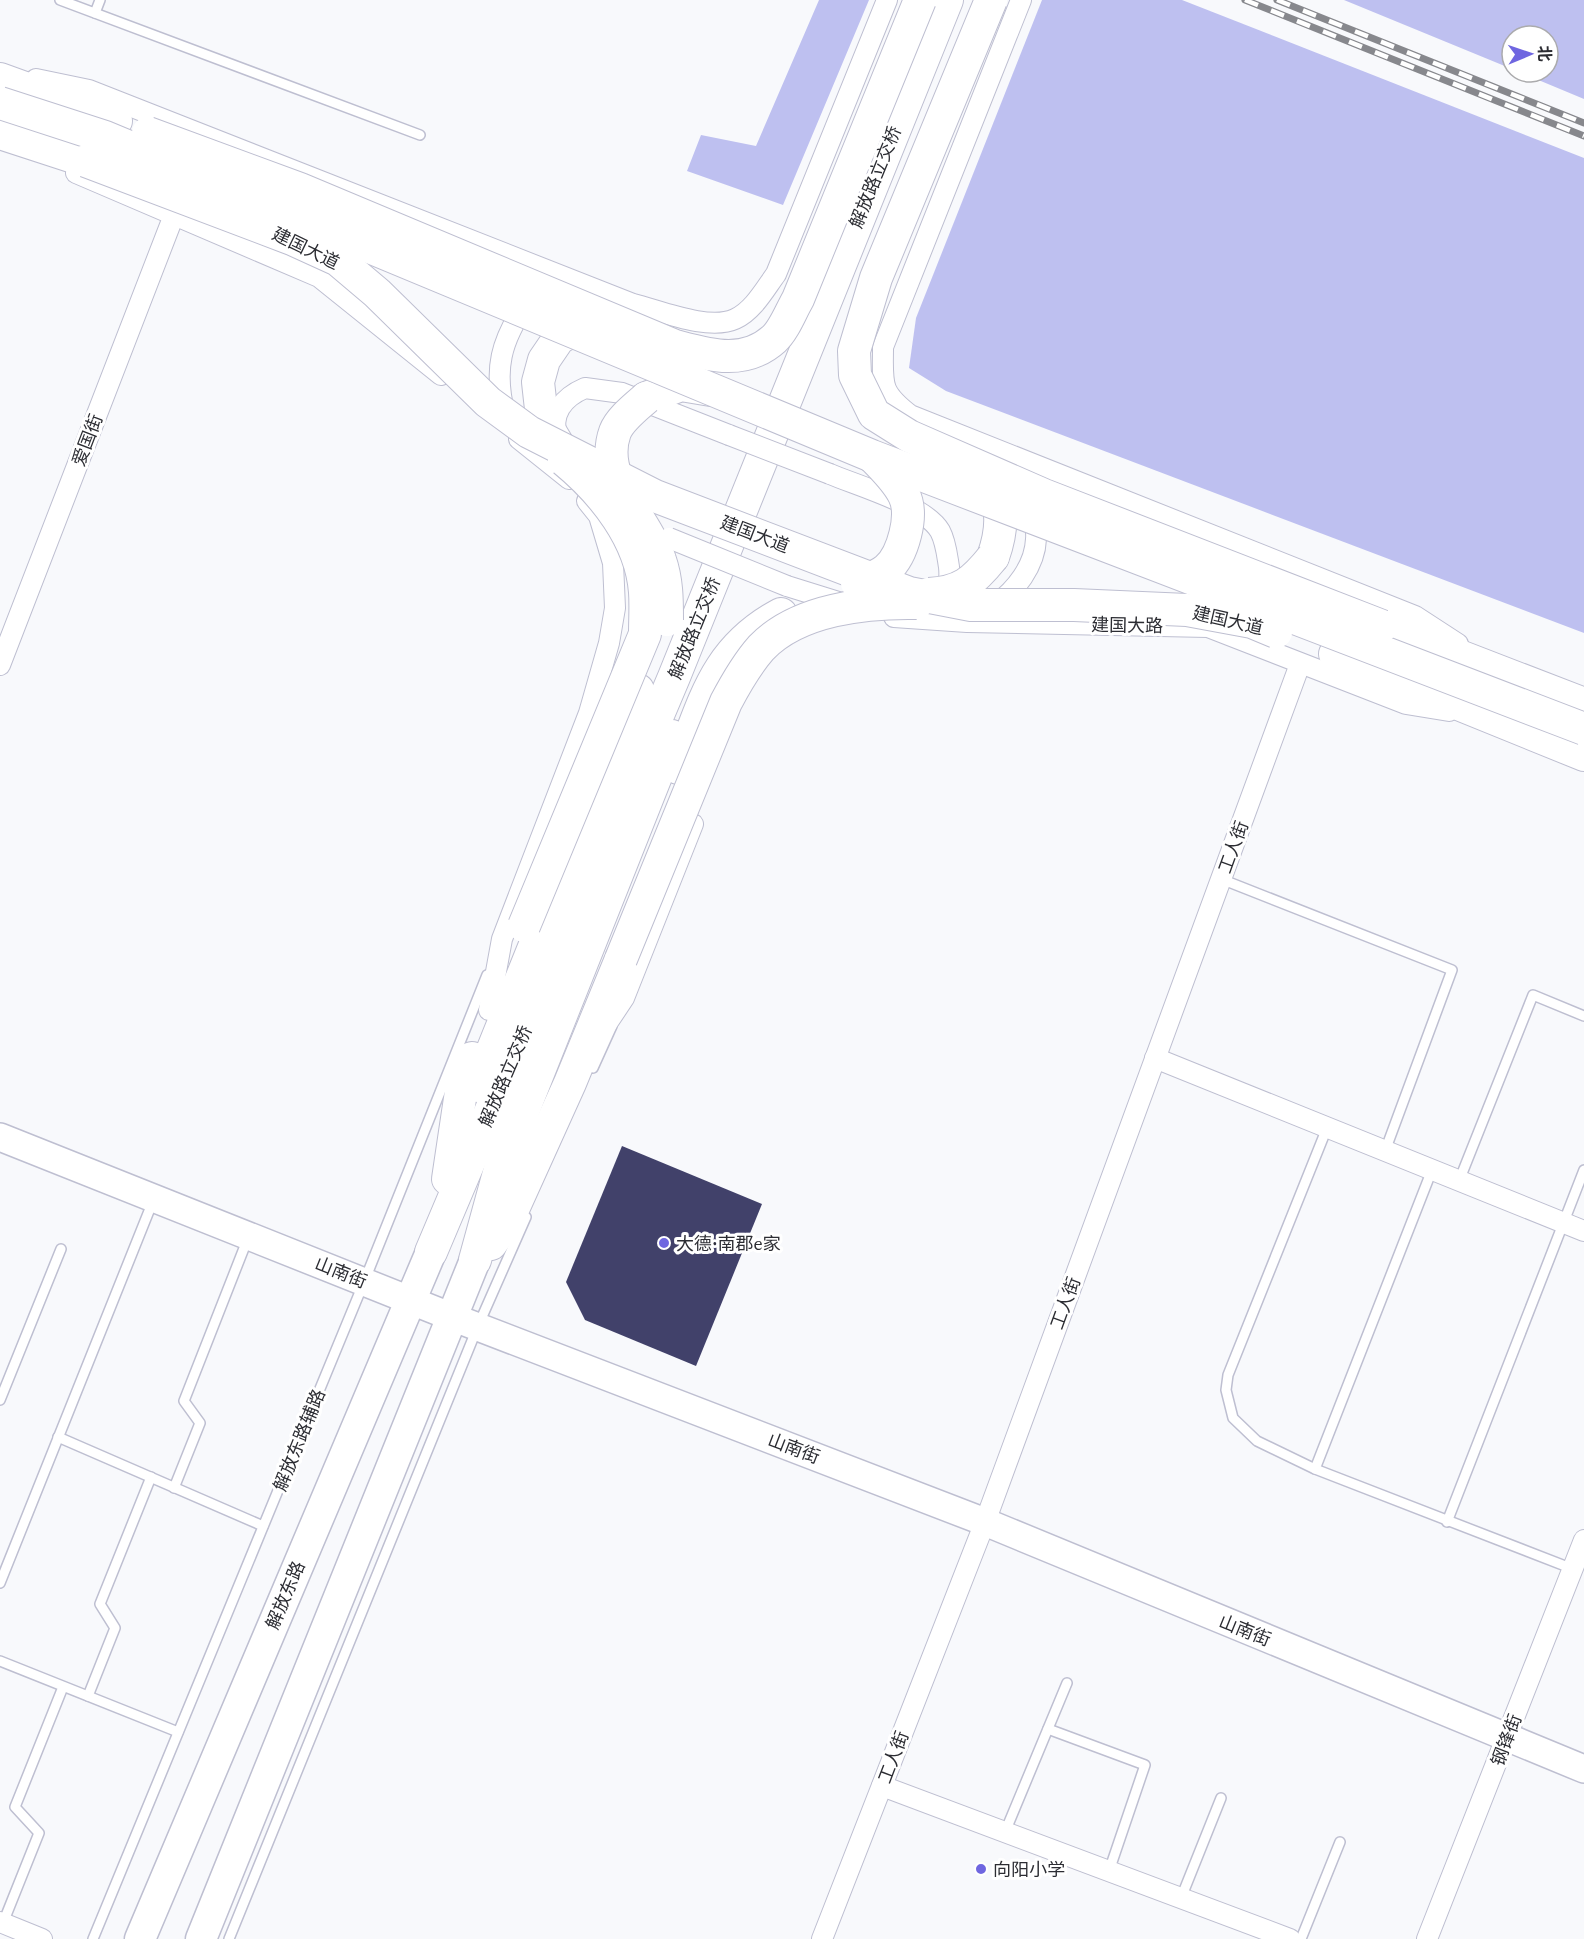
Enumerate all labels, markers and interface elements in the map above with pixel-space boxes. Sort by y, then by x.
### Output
north arrow [1500,24,1560,84]
text: 北 [1534,45,1556,62]
street label: 解放路立交桥 [843,122,907,232]
street label: 建国大道 [268,221,344,275]
street label: 爱国街 [66,410,108,470]
street label: 建国大道 [717,509,793,559]
street label: 解放路立交桥 [662,573,726,683]
street label: 建国大道 [1190,600,1266,640]
street label: 建国大路 [1091,612,1163,638]
street label: 工人街 [1212,817,1254,877]
street label: 解放路立交桥 [472,1021,538,1131]
place label: 大德·南郡e家 [676,1231,781,1256]
marker: 大德·南郡e家 [657,1236,671,1250]
street label: 山南街 [311,1250,371,1294]
street label: 工人街 [1044,1273,1086,1333]
street label: 解放东路辅路 [267,1385,331,1495]
street label: 山南街 [764,1427,824,1469]
street label: 解放东路 [259,1557,311,1633]
street label: 山南街 [1215,1608,1275,1652]
street label: 钢锋街 [1485,1710,1527,1770]
street label: 工人街 [872,1727,914,1787]
place label: 向阳小学 [993,1857,1065,1882]
marker: 向阳小学 [974,1862,988,1876]

